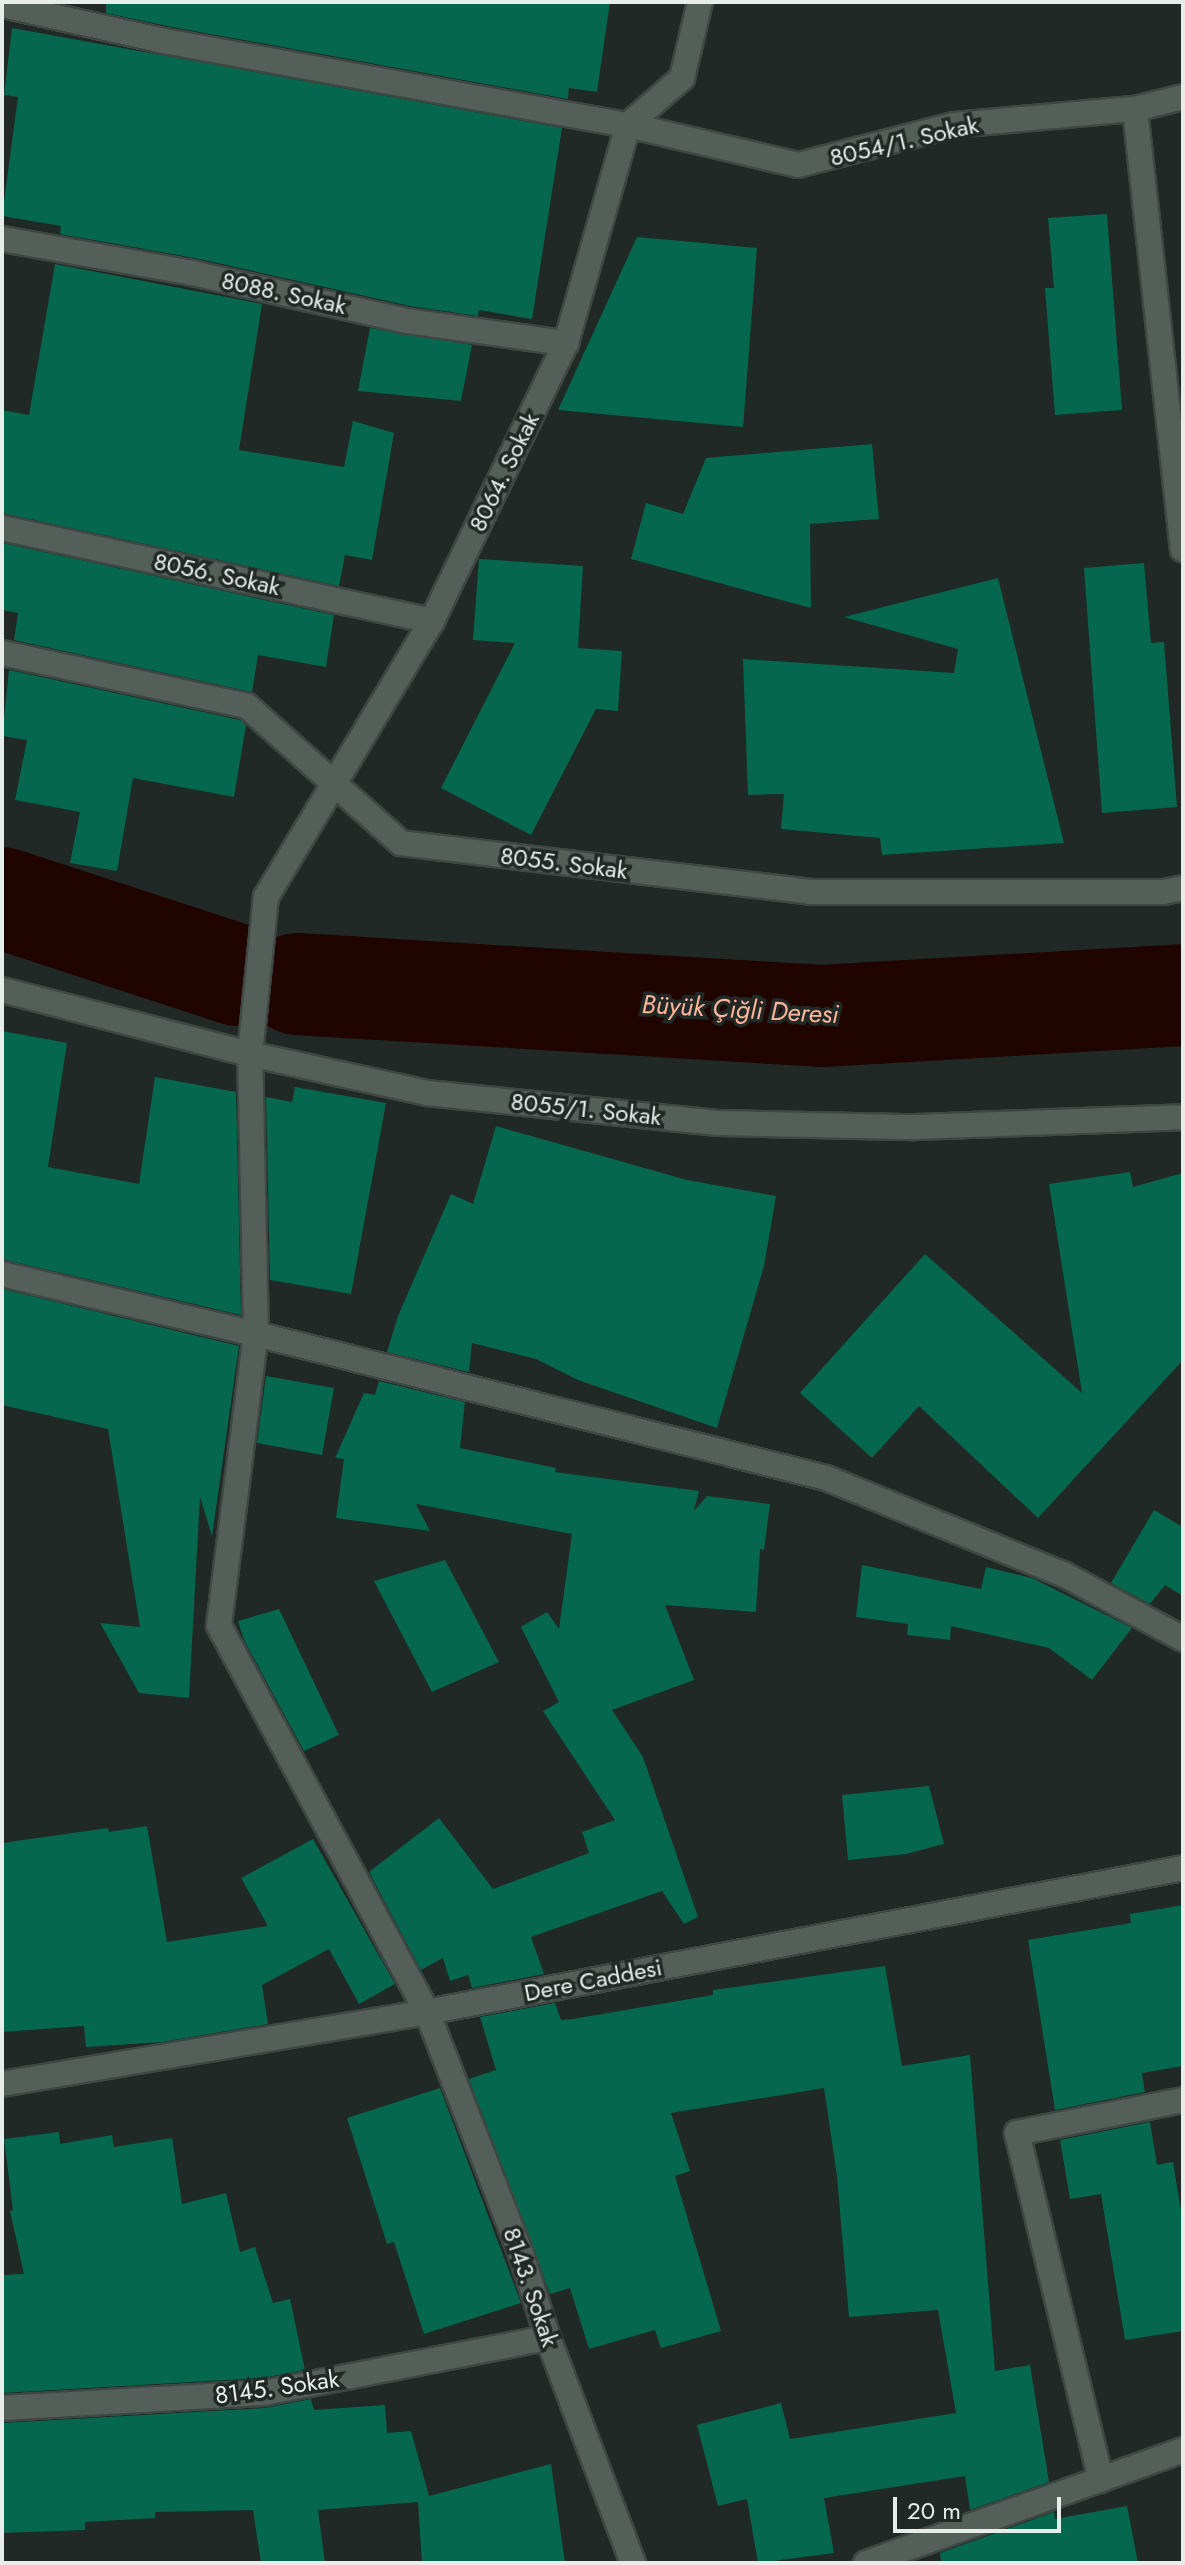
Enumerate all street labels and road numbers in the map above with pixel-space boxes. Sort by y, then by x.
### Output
street label: 8054/1. Sokak [827,110,981,172]
street label: 8088. Sokak [219,266,349,320]
street label: 8064. Sokak [463,408,545,536]
street label: 8056. Sokak [151,547,283,601]
street label: 8055. Sokak [499,841,629,885]
street label: 8055/1. Sokak [509,1087,663,1131]
street label: Dere Caddesi [522,1953,664,2007]
street label: 8143. Sokak [497,2224,565,2350]
street label: 8145. Sokak [213,2364,341,2410]

